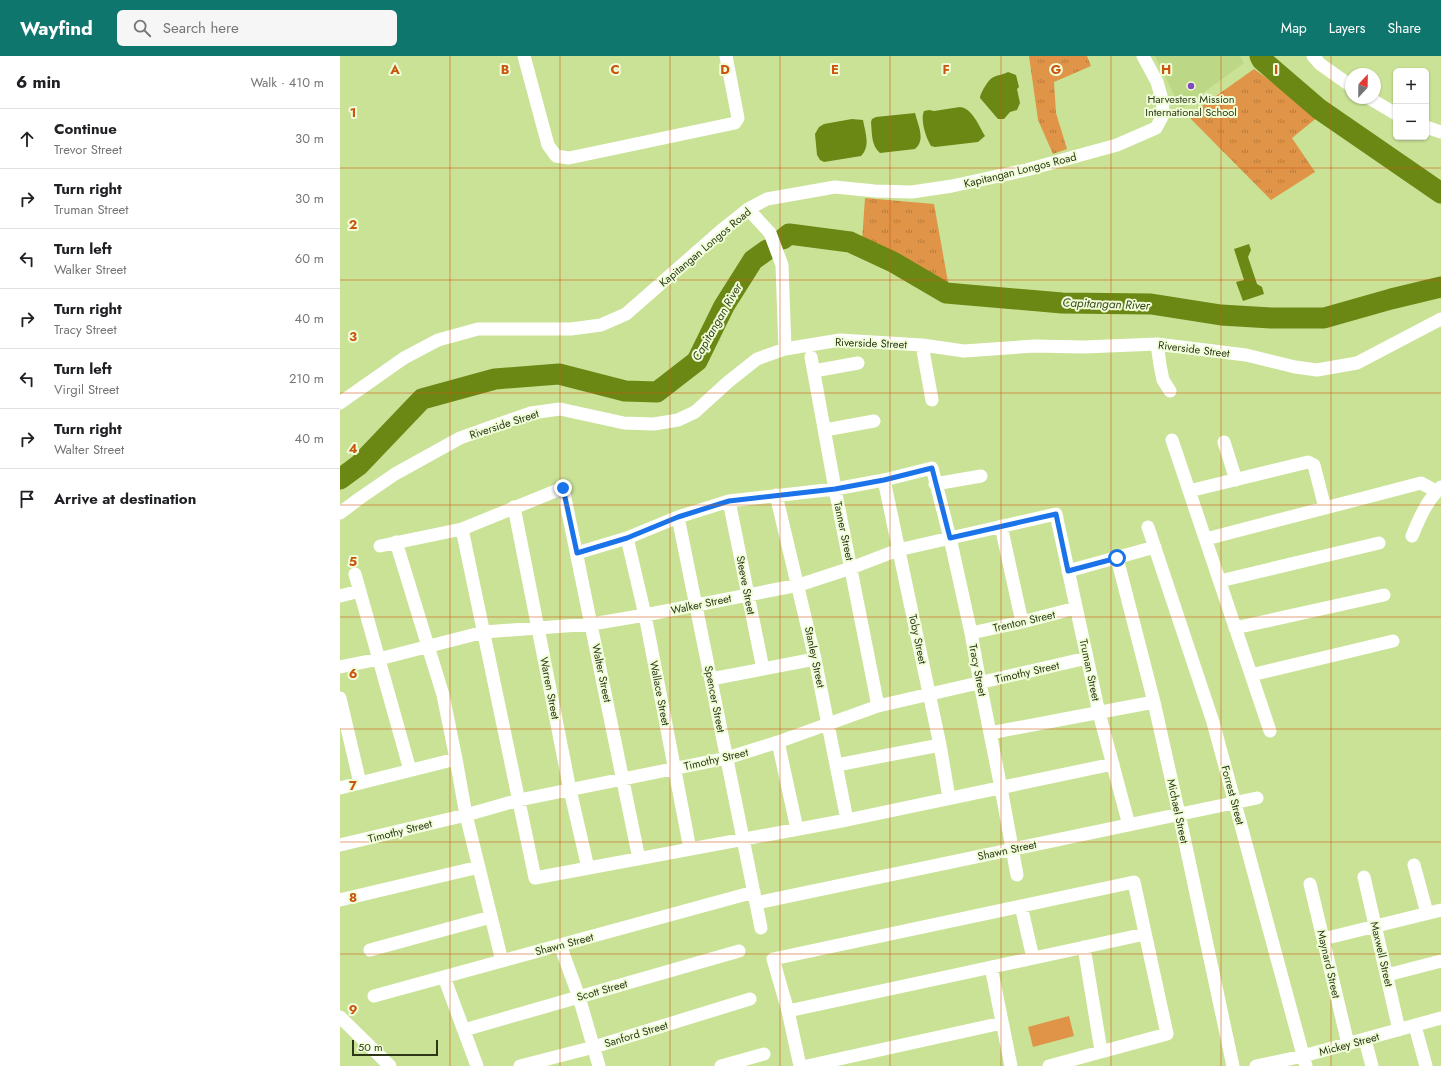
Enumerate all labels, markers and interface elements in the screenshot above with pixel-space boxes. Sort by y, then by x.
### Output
search box [117,10,397,46]
text: Wayfind [20,15,93,42]
icon: search [131,17,153,39]
text: Search here [163,17,239,39]
text: Map [1281,18,1307,38]
text: Layers [1329,18,1365,38]
text: Share [1387,18,1421,38]
text: A [389,60,400,79]
text: B [501,60,510,79]
text: C [610,60,620,79]
text: D [720,60,730,79]
text: E [831,60,839,79]
text: F [942,60,950,79]
text: G [1051,60,1062,79]
text: H [1161,60,1171,79]
text: I [1274,60,1278,79]
north arrow [1345,68,1381,104]
map controls [1393,68,1429,140]
button: + [1393,68,1429,104]
text: 6 min [16,70,61,94]
text: Walk · 410 m [250,73,324,92]
marker: Harvesters Mission International School [1186,81,1196,91]
place label: Harvesters Mission International School [1145,91,1237,120]
text: 1 [350,103,356,122]
button: − [1393,104,1429,140]
text: Continue [54,118,117,140]
icon: ahead [16,128,38,150]
text: 30 m [295,129,324,148]
text: Trevor Street [54,140,122,159]
street label: Kapitangan Longos Road [962,148,1078,192]
text: Turn right [54,178,122,200]
icon: right [16,188,38,210]
text: 30 m [295,189,324,208]
text: Truman Street [54,200,128,219]
street label: Kapitangan Longos Road [656,204,754,290]
text: 2 [349,215,357,234]
text: Turn left [54,238,112,260]
icon: left [16,248,38,270]
text: 60 m [295,249,324,268]
text: Walker Street [54,260,126,279]
water label: Capitangan River [687,279,747,364]
water label: Capitangan River [1062,293,1151,315]
text: Turn right [54,298,122,320]
icon: right [16,308,38,330]
text: 40 m [295,309,324,328]
text: Tracy Street [54,320,117,339]
text: 3 [349,327,357,346]
street label: Riverside Street [835,334,908,352]
street label: Riverside Street [1157,337,1231,361]
text: Turn left [54,358,112,380]
icon: left [16,368,38,390]
text: 210 m [289,369,324,388]
text: Virgil Street [54,380,119,399]
street label: Riverside Street [467,405,541,443]
text: Turn right [54,418,122,440]
icon: right [16,428,38,450]
text: 40 m [295,429,324,448]
text: 4 [348,439,358,458]
text: Walter Street [54,440,124,459]
route end [554,479,572,497]
icon: arrive [16,488,38,510]
text: Arrive at destination [54,488,196,510]
street label: Tanner Street [830,500,858,562]
route start [1108,549,1126,567]
text: 5 [349,552,357,571]
street label: Steeve Street [732,554,760,616]
street label: Walker Street [669,590,733,618]
street label: Trenton Street [991,606,1057,636]
street label: Toby Street [905,613,931,666]
street label: Stanley Street [801,625,829,689]
street label: Truman Street [1076,638,1104,703]
street label: Walter Street [588,642,616,704]
street label: Tracy Street [965,642,991,698]
street label: Warren Street [536,655,564,721]
street label: Timothy Street [993,657,1061,687]
street label: Wallace Street [646,659,674,727]
text: 6 [349,664,358,683]
street label: Spencer Street [701,664,729,734]
street label: Timothy Street [682,744,750,774]
street label: Forrest Street [1217,764,1249,827]
text: 7 [349,776,357,795]
street label: Michael Street [1163,777,1193,845]
street label: Timothy Street [366,815,434,847]
street label: Shawn Street [976,836,1038,864]
text: 8 [349,888,357,907]
street label: Maxwell Street [1367,920,1397,989]
street label: Shawn Street [533,928,595,959]
street label: Maynard Street [1313,928,1345,1000]
street label: Scott Street [575,975,630,1005]
text: 9 [349,1000,358,1019]
street label: Sanford Street [602,1017,670,1051]
street label: Mickey Street [1317,1028,1381,1060]
scale bar [352,1038,438,1057]
text: 50 m [358,1039,383,1055]

